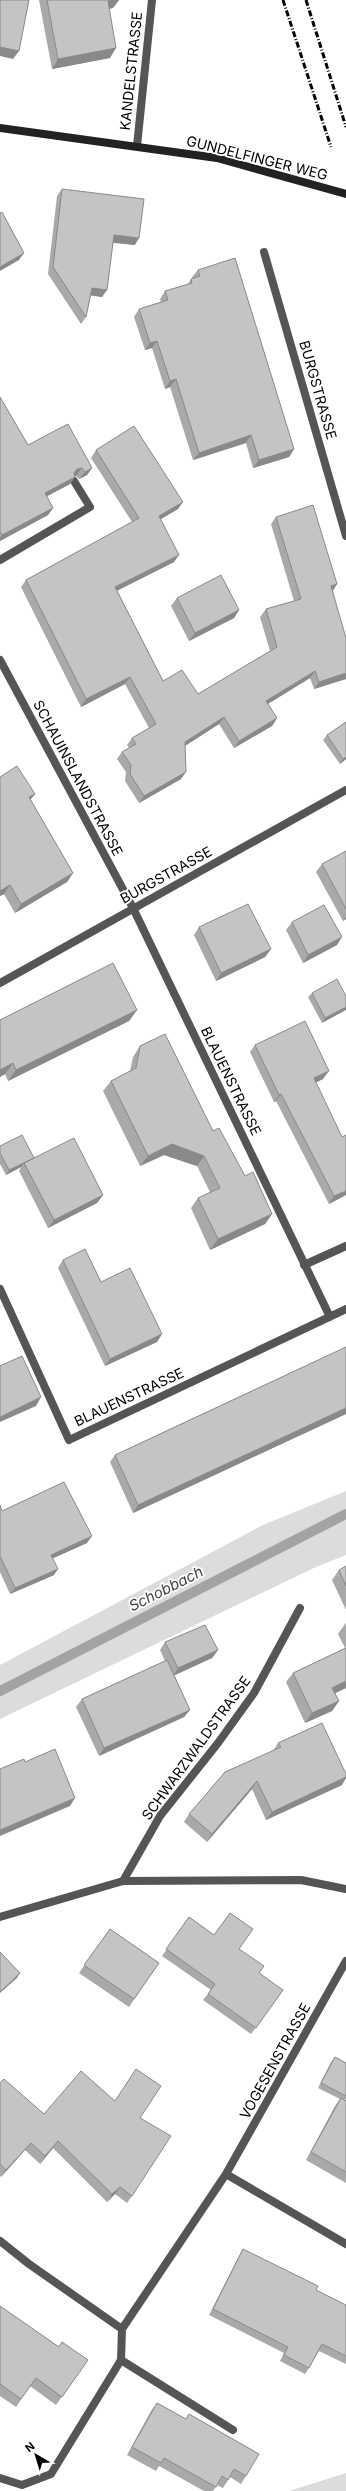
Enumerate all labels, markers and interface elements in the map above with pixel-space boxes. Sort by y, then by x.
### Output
street label: KANDELSTRASSE [116,11,145,131]
street label: GUNDELFINGER WEG [185,132,329,183]
street label: BURGSTRASSE [296,338,341,441]
street label: SCHAUINSLANDSTRASSE [30,697,127,859]
street label: BURGSTRASSE [117,842,215,907]
street label: BLAUENSTRASSE [198,1024,265,1138]
street label: BLAUENSTRASSE [71,1364,186,1429]
water label: Schobbach [125,1562,206,1615]
street label: SCHWARZWALDSTRASSE [138,1672,254,1823]
street label: VOGESENSTRASSE [236,2000,313,2122]
north arrow [16,2435,56,2475]
text: N [22,2439,37,2455]

